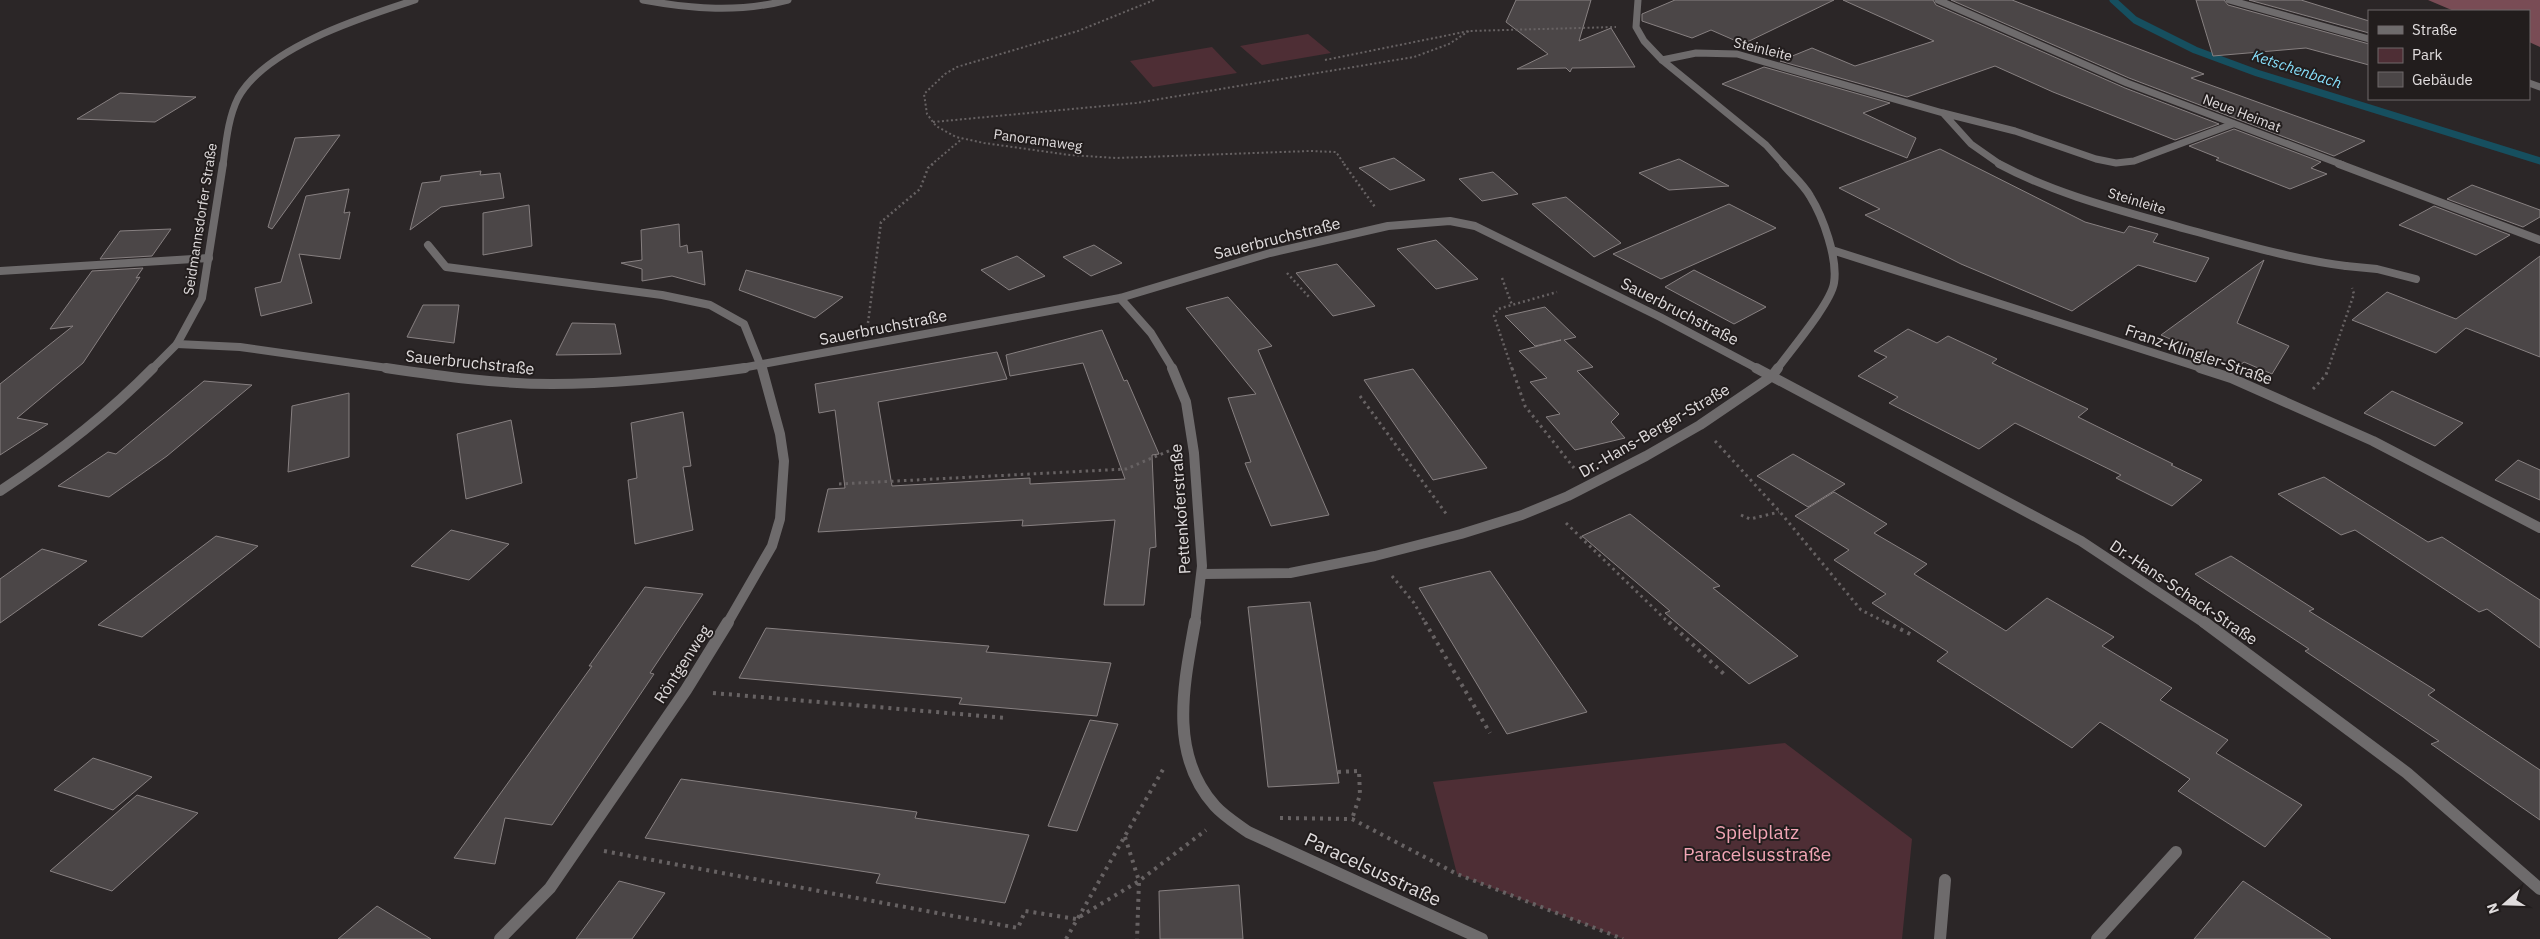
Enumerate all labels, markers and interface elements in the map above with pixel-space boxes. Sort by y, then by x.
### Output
legend [2368,10,2530,100]
text: Straße [2412,20,2457,39]
street label: Steinleite [1732,33,1794,65]
text: Park [2412,45,2442,64]
water label: Ketschenbach [2250,46,2344,92]
text: Gebäude [2412,70,2473,89]
street label: Neue Heimat [2200,90,2284,136]
street label: Panoramaweg [992,125,1084,155]
street label: Seidmannsdorfer Straße [179,141,221,296]
street label: Steinleite [2106,184,2168,218]
street label: Sauerbruchstraße [1212,213,1343,263]
street label: Sauerbruchstraße [1618,273,1742,349]
street label: Sauerbruchstraße [817,305,949,349]
street label: Franz-Klingler-Straße [2123,319,2276,389]
street label: Sauerbruchstraße [404,345,536,379]
street label: Dr.-Hans-Berger-Straße [1575,379,1733,481]
street label: Pettenkoferstraße [1165,443,1195,575]
street label: Dr.-Hans-Schack-Straße [2106,535,2262,649]
street label: Röntgenweg [649,621,715,707]
park label: Spielplatz Paracelsusstraße [1683,820,1831,866]
street label: Paracelsusstraße [1301,827,1445,911]
north arrow [2480,879,2530,929]
text: N [2483,901,2503,916]

